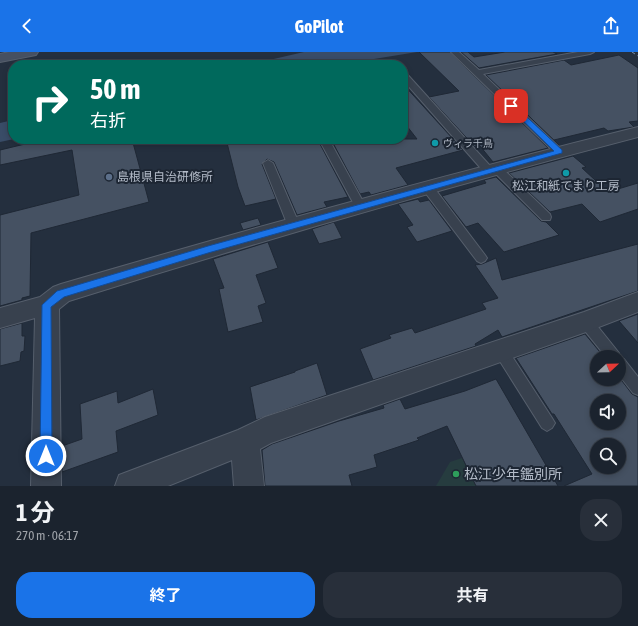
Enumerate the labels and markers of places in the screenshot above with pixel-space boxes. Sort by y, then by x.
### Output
pin [494,89,528,123]
marker: ヴィラ千鳥 [430,138,440,148]
place label: ヴィラ千鳥 [443,138,493,149]
marker: 松江和紙てまり工房 [561,168,571,178]
place label: 島根県自治研修所 [117,170,213,184]
marker: 島根県自治研修所 [104,172,114,182]
place label: 松江和紙てまり工房 [512,179,620,193]
place label: 松江少年鑑別所 [464,466,562,482]
marker: 松江少年鑑別所 [451,469,461,479]

